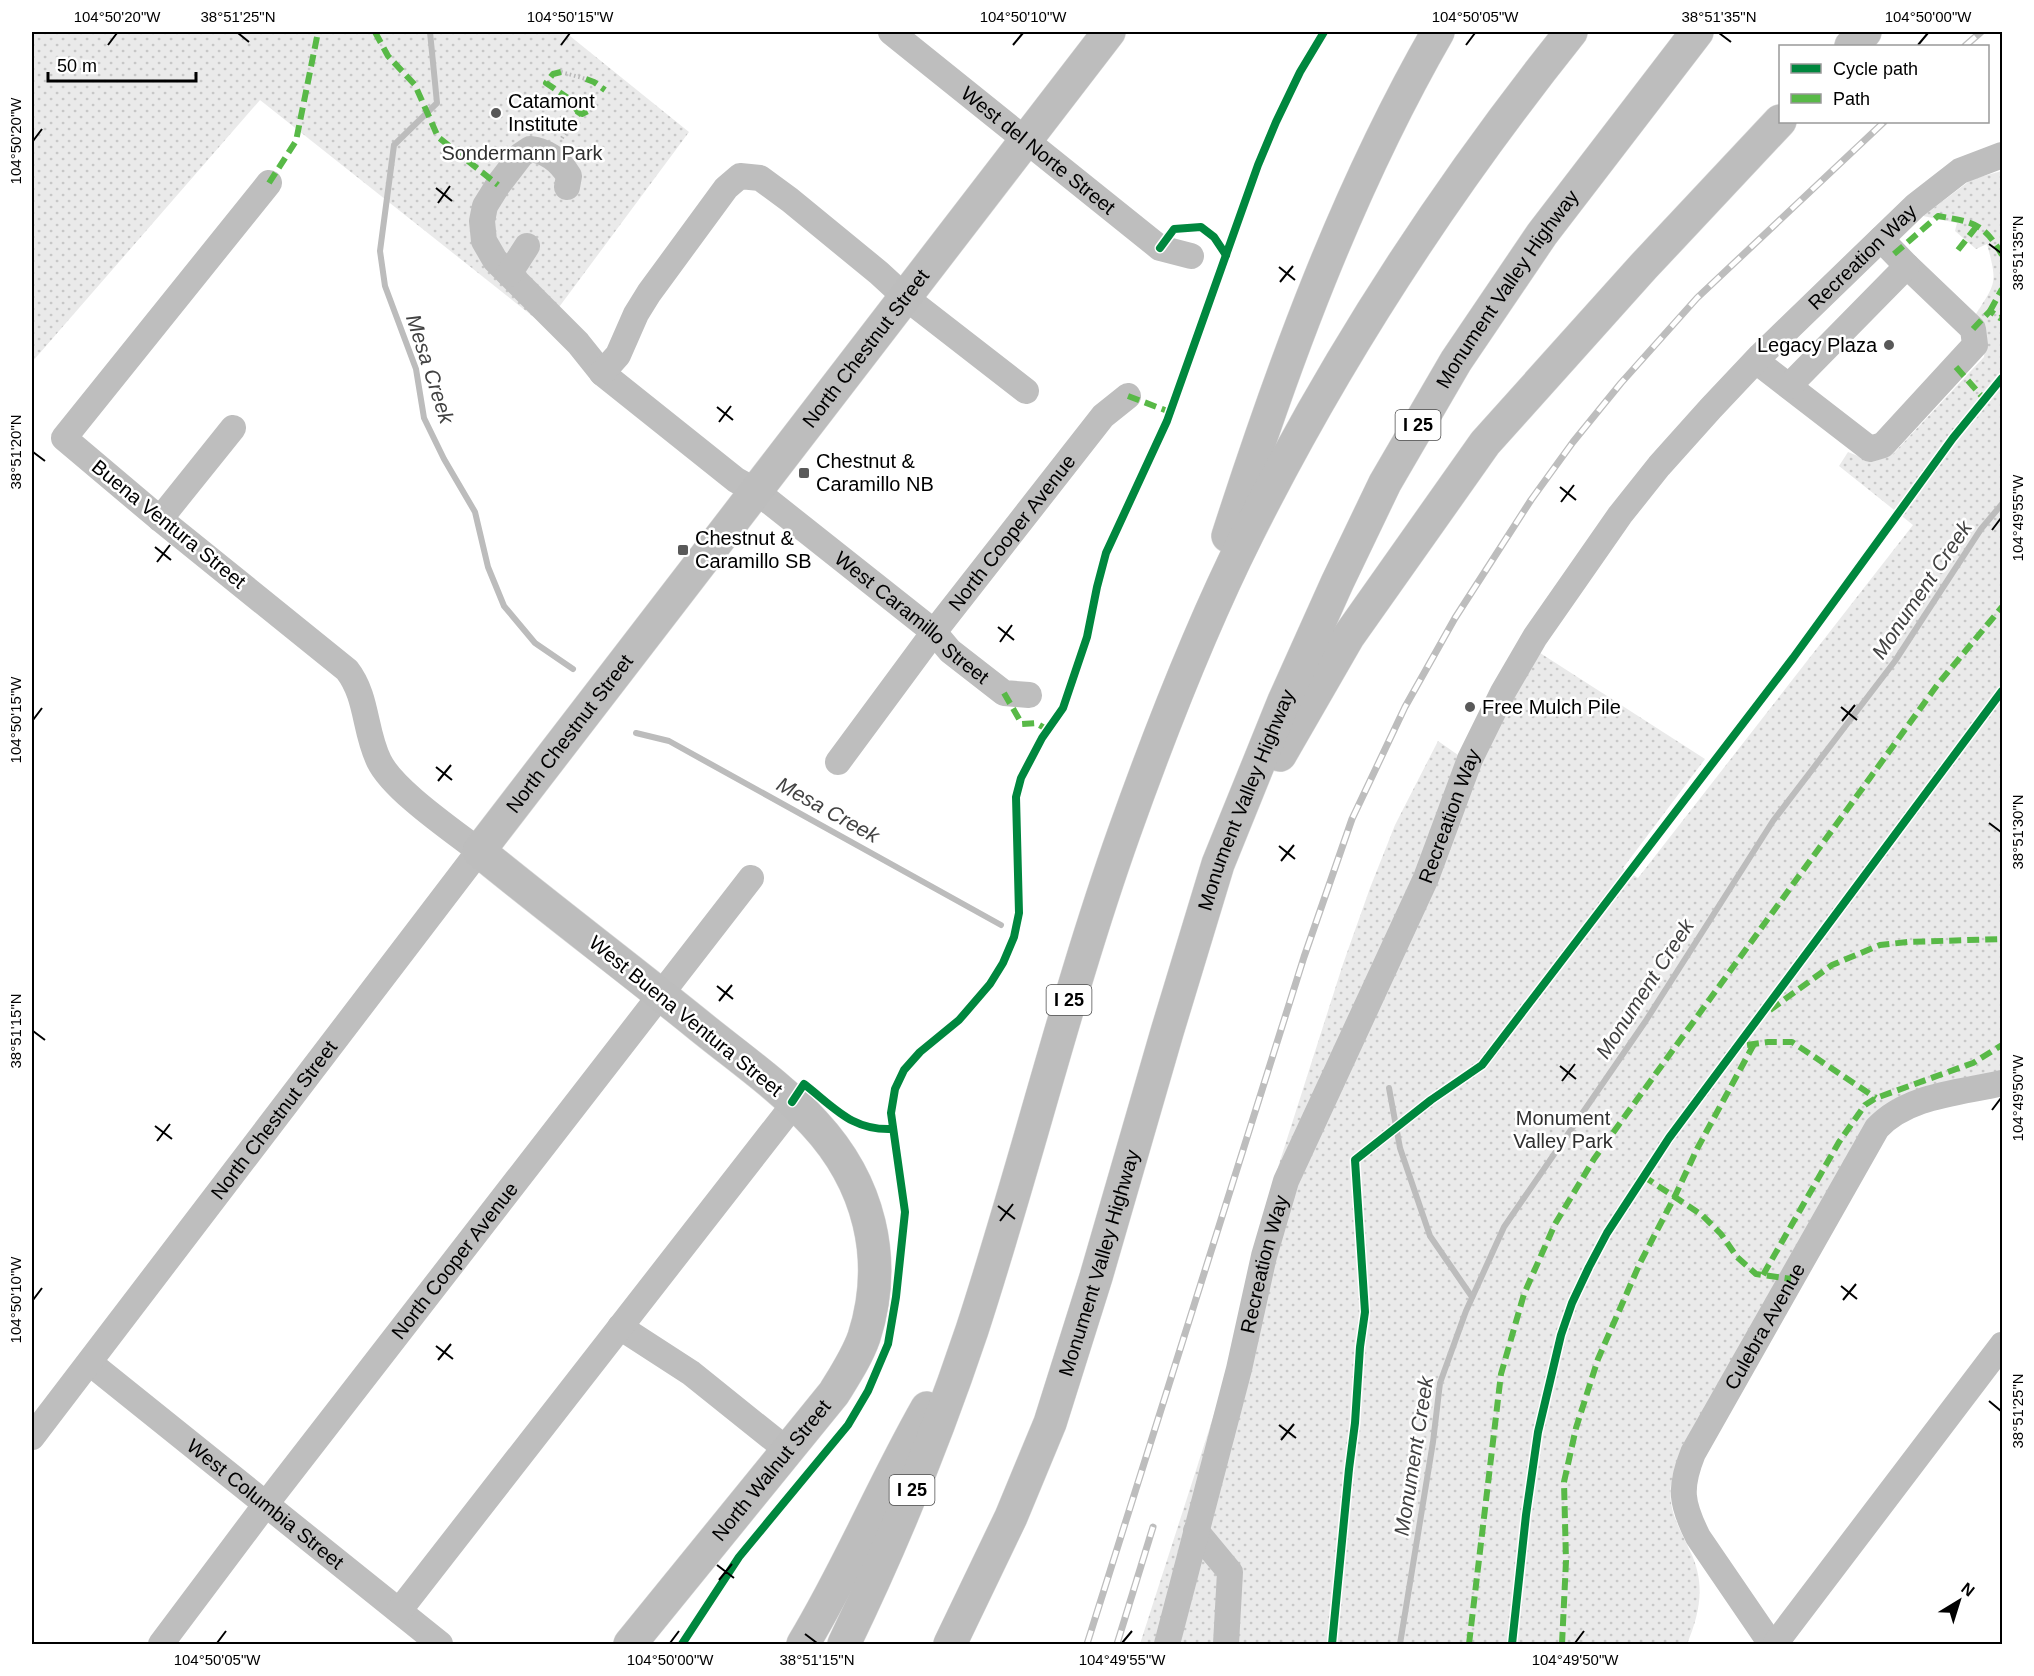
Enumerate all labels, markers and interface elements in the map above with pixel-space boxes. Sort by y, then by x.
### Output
text: 104°50'20"W [74,8,161,25]
text: 38°51'25"N [200,8,276,25]
text: 104°50'15"W [527,8,614,25]
text: 104°50'10"W [980,8,1067,25]
text: 104°50'05"W [1432,8,1519,25]
text: 38°51'35"N [1681,8,1757,25]
text: 104°50'00"W [1885,8,1972,25]
scale bar [48,45,196,83]
legend [1779,45,1989,123]
text: 50 m [57,56,97,76]
text: Cycle path [1833,59,1918,79]
street label: West del Norte Street [957,82,1120,219]
text: Path [1833,89,1870,109]
place label: Catamont Institute [508,90,595,135]
text: 104°50'20"W [7,97,24,184]
marker: Catamont Institute [489,106,503,120]
park label: Sondermann Park [441,142,604,164]
street label: Monument Valley Highway [1432,186,1583,392]
street label: Recreation Way [1804,200,1921,314]
text: 38°51'35"N [2009,215,2026,291]
street label: North Chestnut Street [798,265,934,432]
water label: Mesa Creek [402,311,459,428]
place label: Legacy Plaza [1757,334,1878,356]
marker: Legacy Plaza [1882,338,1896,352]
road number: I 25 [1396,410,1440,440]
text: 38°51'20"N [7,414,24,490]
place label: Chestnut & Caramillo NB [816,450,934,495]
street label: North Cooper Avenue [944,450,1080,615]
street label: Buena Ventura Street [88,455,251,593]
marker: Chestnut & Caramillo NB [797,466,811,480]
text: 104°49'55"W [2009,474,2026,561]
water label: Monument Creek [1867,515,1977,663]
place label: Chestnut & Caramillo SB [695,527,812,572]
marker: Chestnut & Caramillo SB [676,543,690,557]
street label: West Caramillo Street [831,547,994,688]
street label: North Chestnut Street [502,650,637,817]
text: 104°50'15"W [7,676,24,763]
street label: Monument Valley Highway [1194,686,1299,913]
place label: Free Mulch Pile [1482,696,1621,718]
marker: Free Mulch Pile [1463,700,1477,714]
street label: Recreation Way [1414,745,1484,886]
water label: Mesa Creek [773,772,885,848]
text: 38°51'30"N [2009,794,2026,870]
water label: Monument Creek [1591,914,1699,1063]
street label: West Buena Ventura Street [585,931,787,1101]
road number: I 25 [1046,985,1092,1015]
text: 38°51'15"N [7,993,24,1069]
street label: North Chestnut Street [207,1036,342,1203]
text: 104°49'50"W [2009,1054,2026,1141]
park label: Monument Valley Park [1513,1107,1614,1152]
street label: Monument Valley Highway [1054,1147,1143,1379]
street label: North Cooper Avenue [387,1178,522,1343]
street label: Recreation Way [1236,1193,1292,1335]
text: 104°50'10"W [7,1256,24,1343]
street label: Culebra Avenue [1720,1259,1809,1394]
water label: Monument Creek [1390,1373,1438,1537]
text: 38°51'25"N [2009,1373,2026,1449]
street label: North Walnut Street [708,1395,835,1545]
street label: West Columbia Street [183,1434,348,1574]
road number: I 25 [890,1475,934,1505]
north arrow [1929,1571,1989,1631]
text: N [1958,1579,1978,1600]
text: 104°50'05"W [174,1651,261,1668]
text: 104°50'00"W [627,1651,714,1668]
text: 38°51'15"N [779,1651,855,1668]
text: 104°49'55"W [1079,1651,1166,1668]
text: 104°49'50"W [1532,1651,1619,1668]

